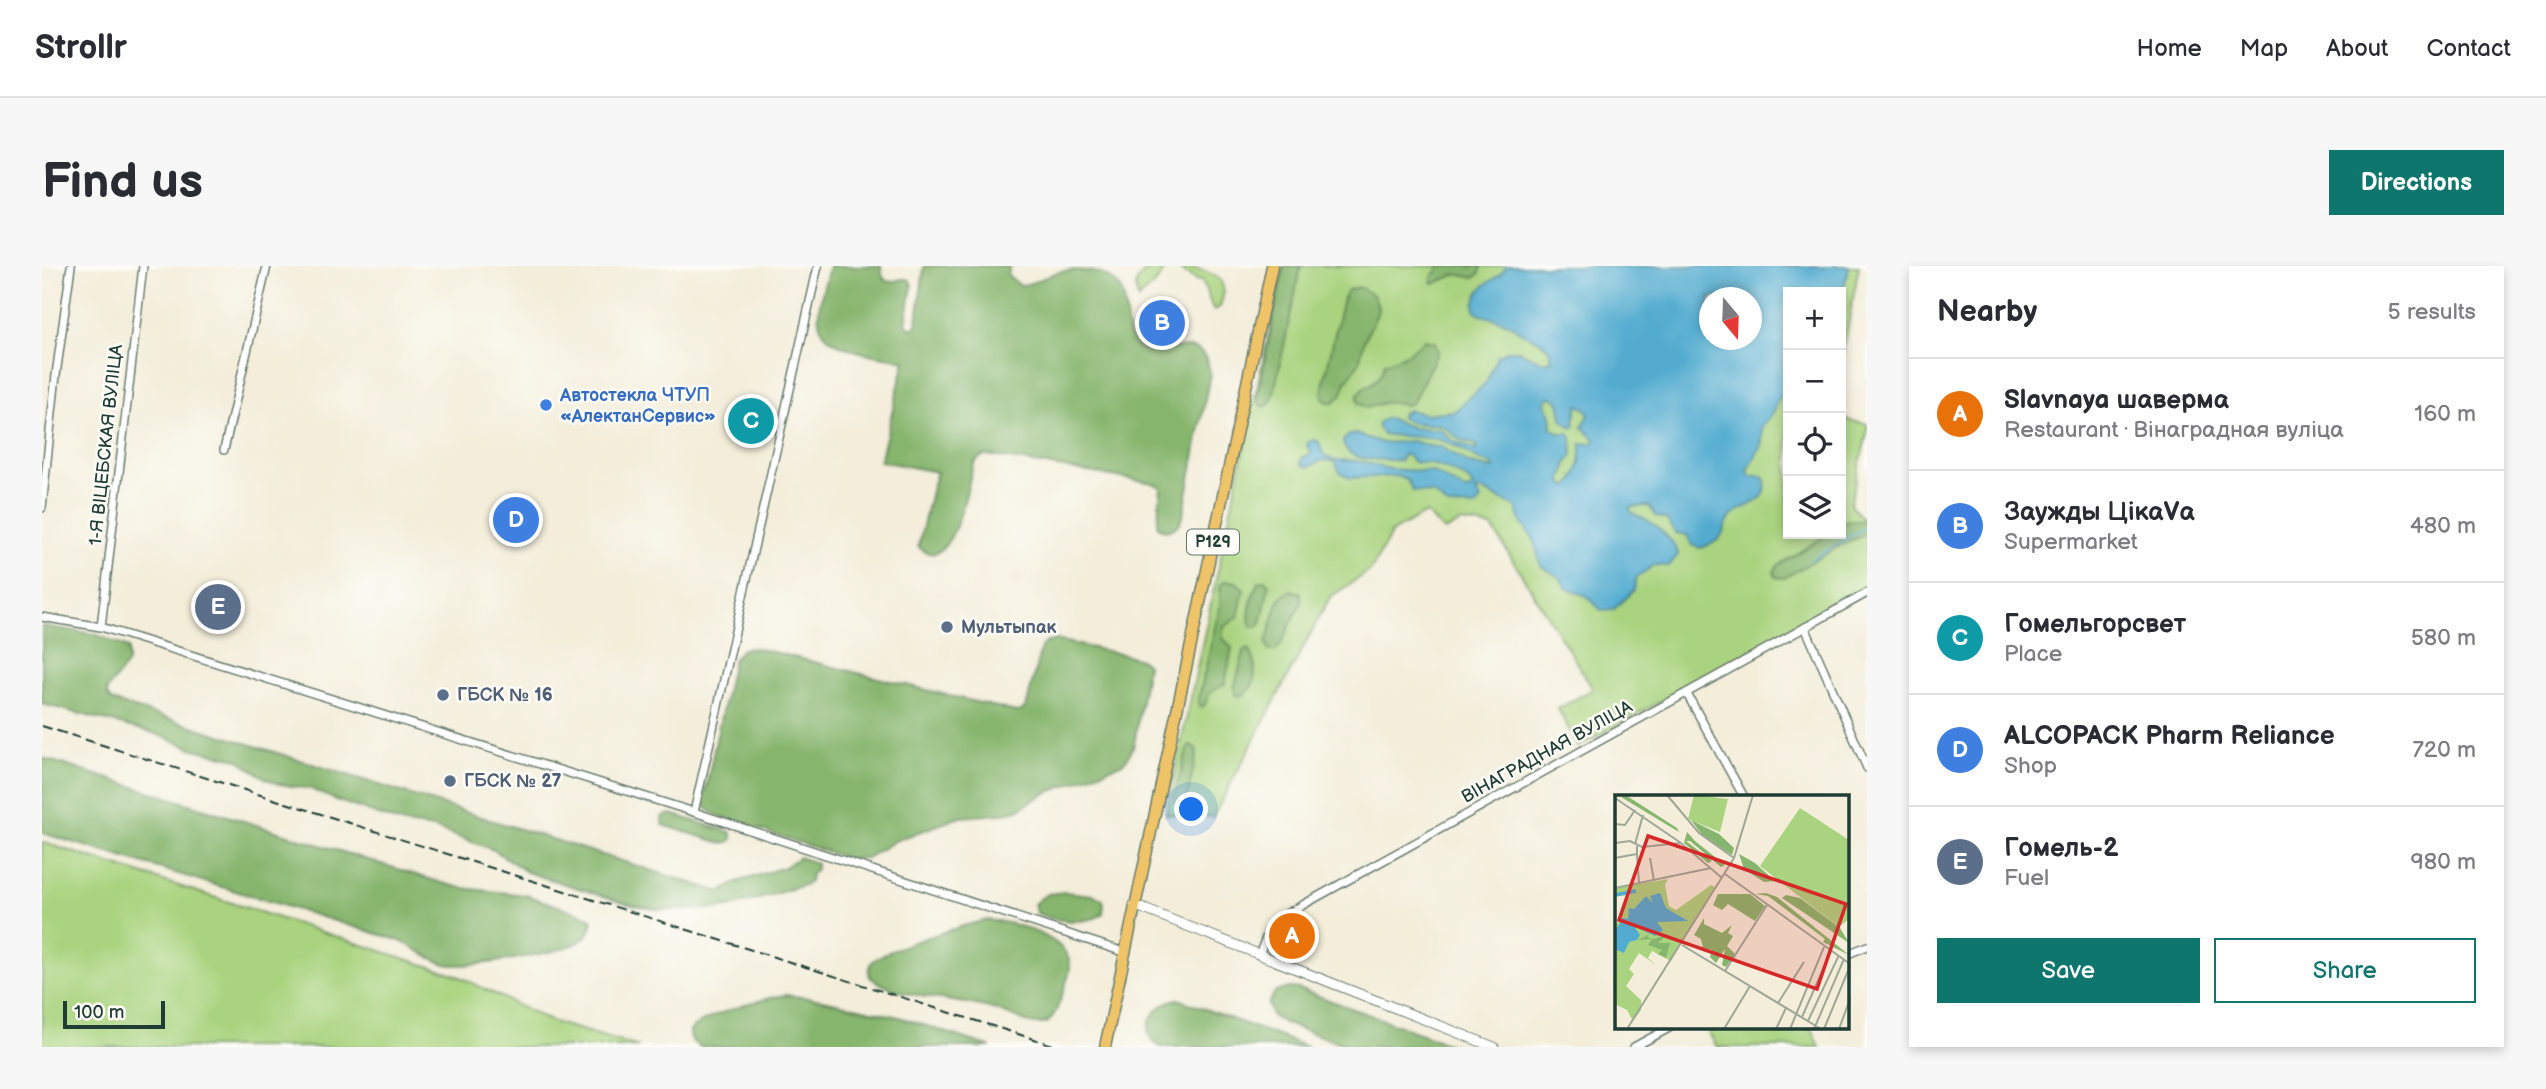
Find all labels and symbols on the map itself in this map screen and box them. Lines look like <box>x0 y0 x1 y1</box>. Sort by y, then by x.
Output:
north arrow <box>1699 287 1762 350</box>
pin: B <box>1139 297 1185 349</box>
street label: 1-Я ВІЦЕБСКАЯ ВУЛІЦА <box>85 343 127 547</box>
place label: Автостекла ЧТУП «АлектанСервис» <box>559 385 716 427</box>
pin: C <box>728 395 774 447</box>
marker: Автостекла ЧТУП «АлектанСервис» <box>538 397 554 413</box>
pin: D <box>493 494 539 546</box>
road number: Р129 <box>1187 530 1239 554</box>
pin: E <box>195 581 241 633</box>
place label: Мультыпак <box>961 617 1056 638</box>
marker: Мультыпак <box>939 619 955 635</box>
place label: ГБСК № 16 <box>457 685 553 706</box>
marker: ГБСК № 16 <box>435 687 451 703</box>
street label: ВІНАГРАДНАЯ ВУЛІЦА <box>1458 696 1636 808</box>
place label: ГБСК № 27 <box>464 771 562 792</box>
marker: ГБСК № 27 <box>442 773 458 789</box>
your location <box>1174 792 1208 826</box>
inset map <box>1615 795 1850 1030</box>
pin: A <box>1269 910 1315 962</box>
scale bar <box>63 998 164 1030</box>

